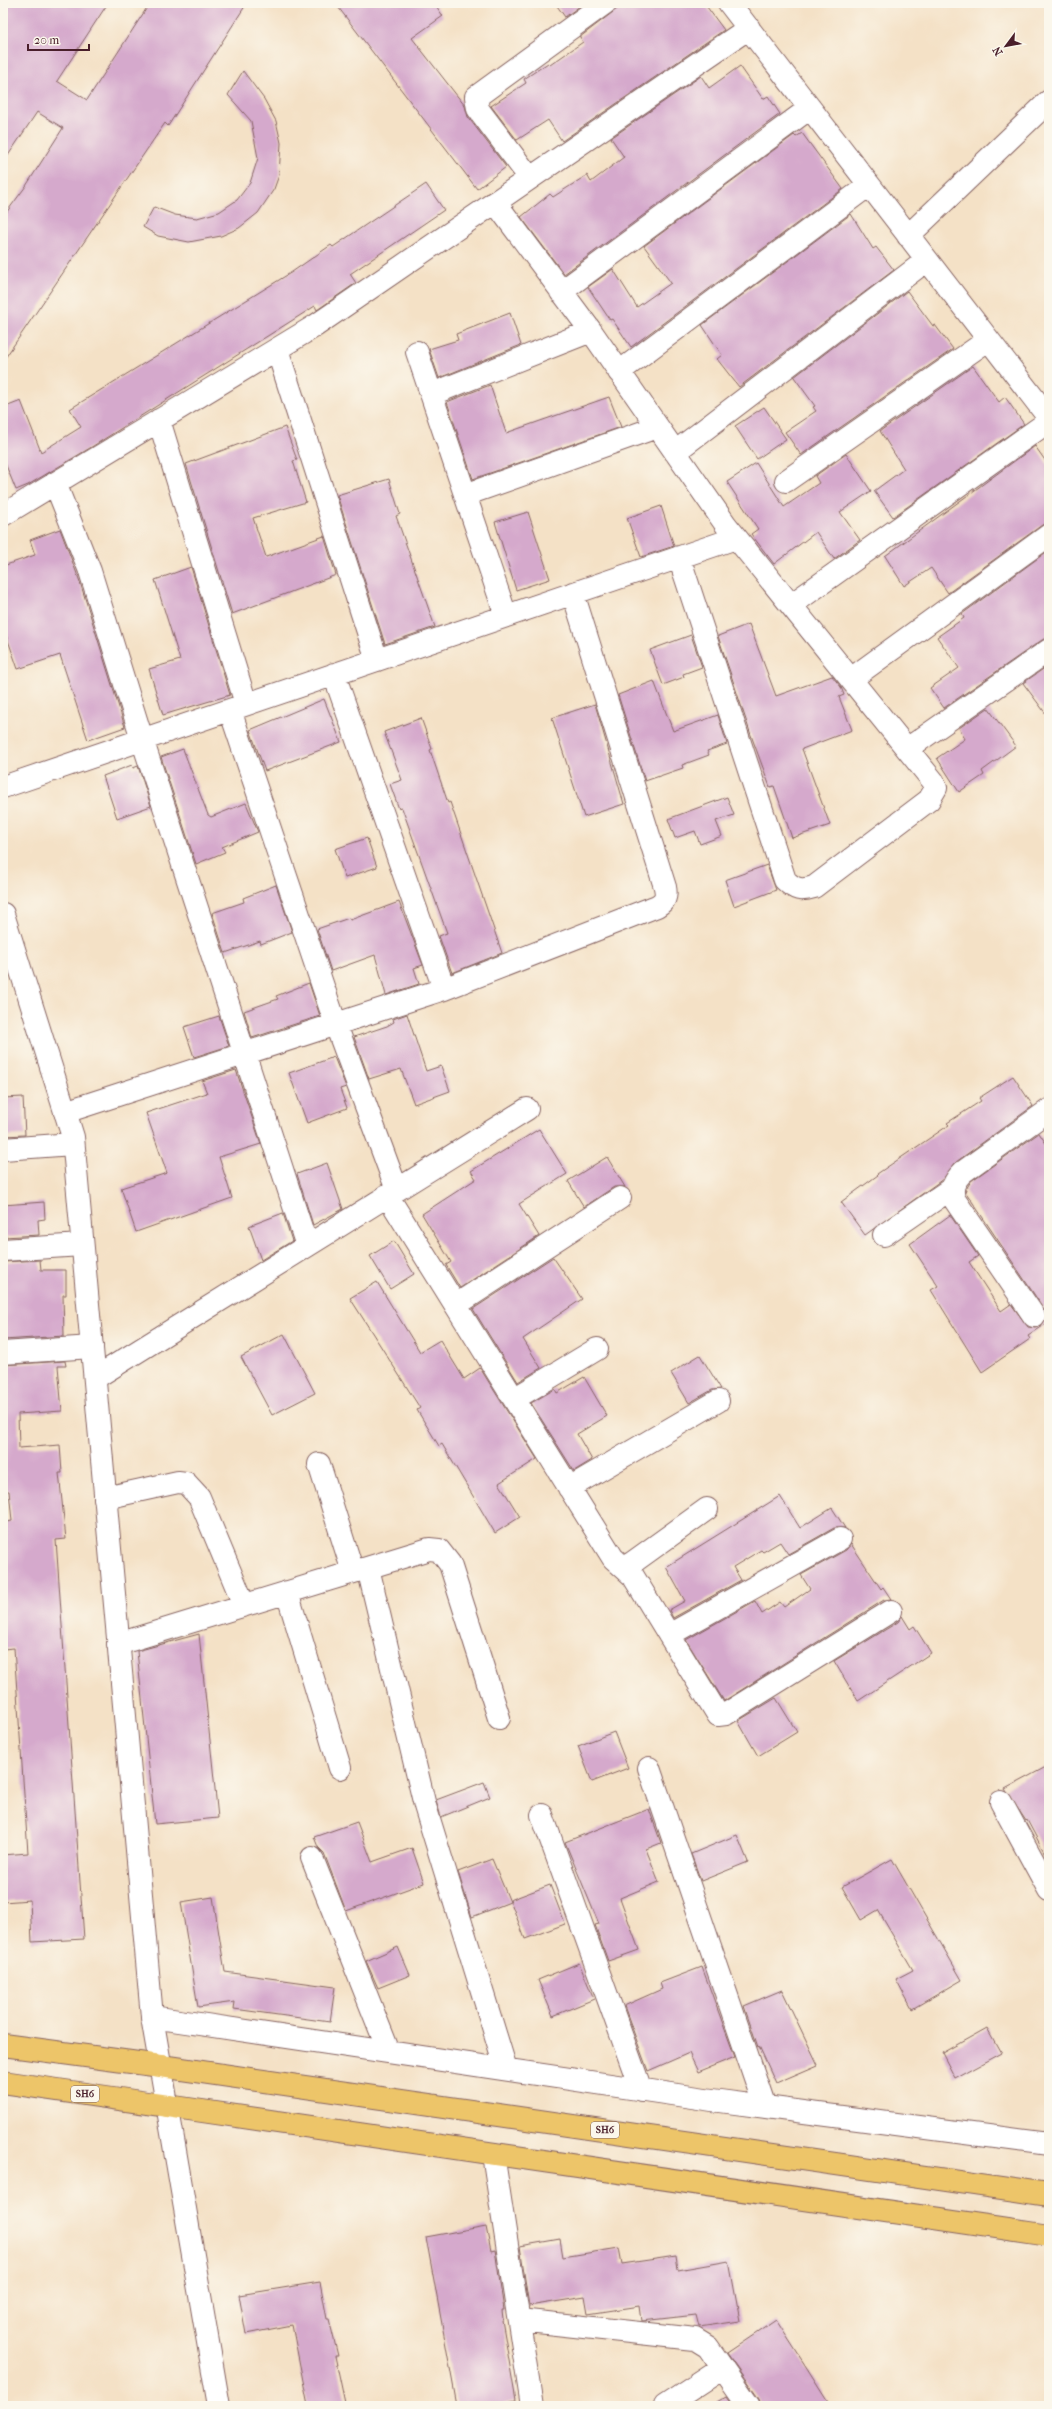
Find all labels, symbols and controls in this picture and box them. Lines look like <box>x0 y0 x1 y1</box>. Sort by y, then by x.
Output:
scale bar <box>28 26 89 52</box>
north arrow <box>986 26 1026 66</box>
text: 20 m <box>34 33 59 47</box>
text: N <box>990 44 1006 58</box>
road number: SH6 <box>71 2086 99 2102</box>
road number: SH6 <box>591 2122 619 2138</box>

